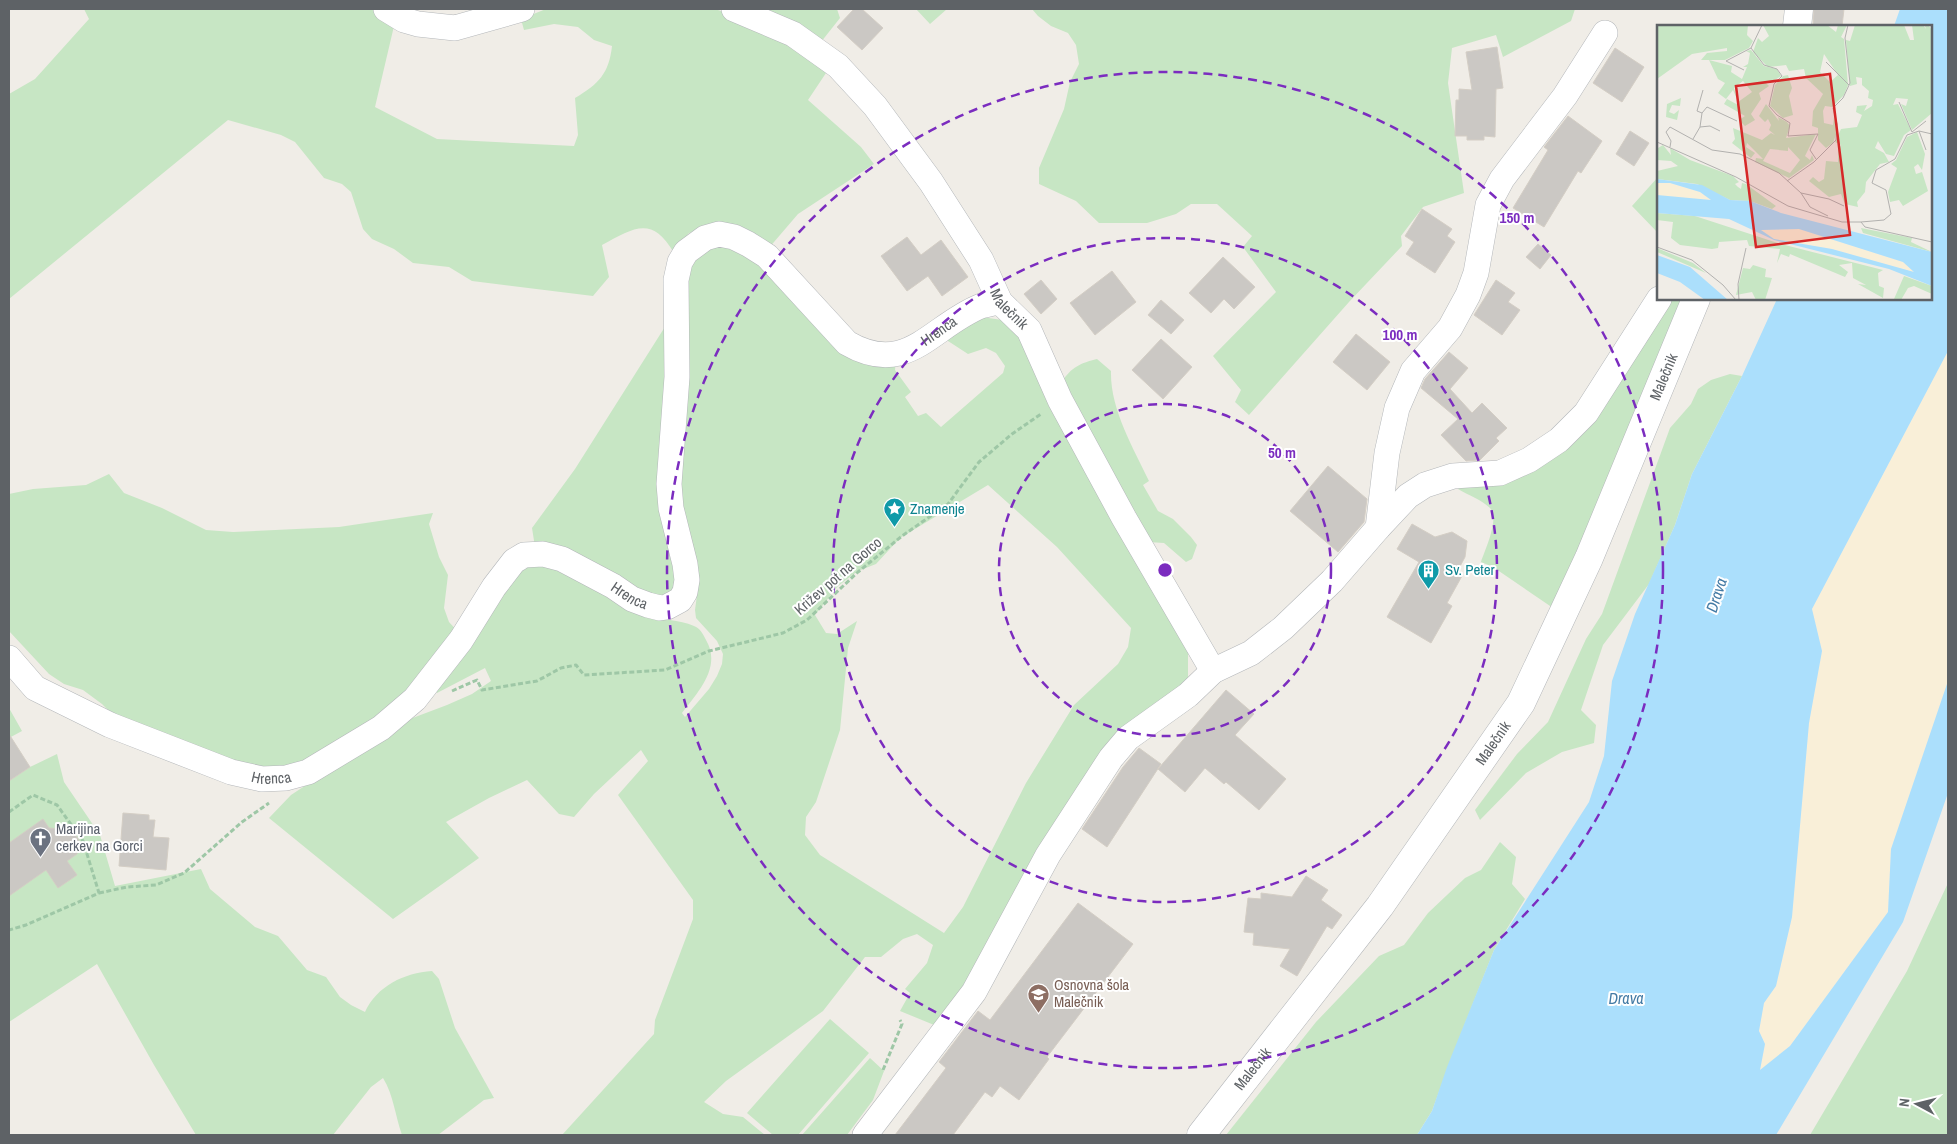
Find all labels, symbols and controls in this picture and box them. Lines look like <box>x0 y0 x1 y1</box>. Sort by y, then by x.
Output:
inset map <box>1657 25 1932 300</box>
text: 150 m <box>1500 207 1534 228</box>
street label: Malečnik <box>985 285 1034 335</box>
street label: Hrenca <box>916 311 961 351</box>
text: 100 m <box>1383 324 1417 345</box>
street label: Malečnik <box>1644 349 1683 403</box>
text: 50 m <box>1268 442 1296 463</box>
place icon: Znamenje <box>882 497 906 528</box>
place label: Znamenje <box>910 498 965 519</box>
street label: Križev pot na Gorco <box>789 532 886 619</box>
building icon: Sv. Peter <box>1417 558 1441 589</box>
place label: Sv. Peter <box>1445 559 1495 580</box>
centre of rings <box>1156 561 1174 579</box>
water label: Drava <box>1700 575 1732 615</box>
street label: Hrenca <box>607 577 651 614</box>
street label: Malečnik <box>1470 716 1516 769</box>
street label: Hrenca <box>249 766 294 789</box>
place label: Marijina cerkev na Gorci <box>56 818 143 856</box>
church icon: Marijina cerkev na Gorci <box>28 826 52 857</box>
place label: Osnovna šola Malečnik <box>1054 974 1129 1012</box>
school or university icon: Osnovna šola Malečnik <box>1026 982 1050 1013</box>
water label: Drava <box>1609 987 1644 1009</box>
street label: Malečnik <box>1229 1042 1276 1094</box>
north arrow <box>1892 1079 1942 1129</box>
text: N <box>1895 1097 1914 1108</box>

